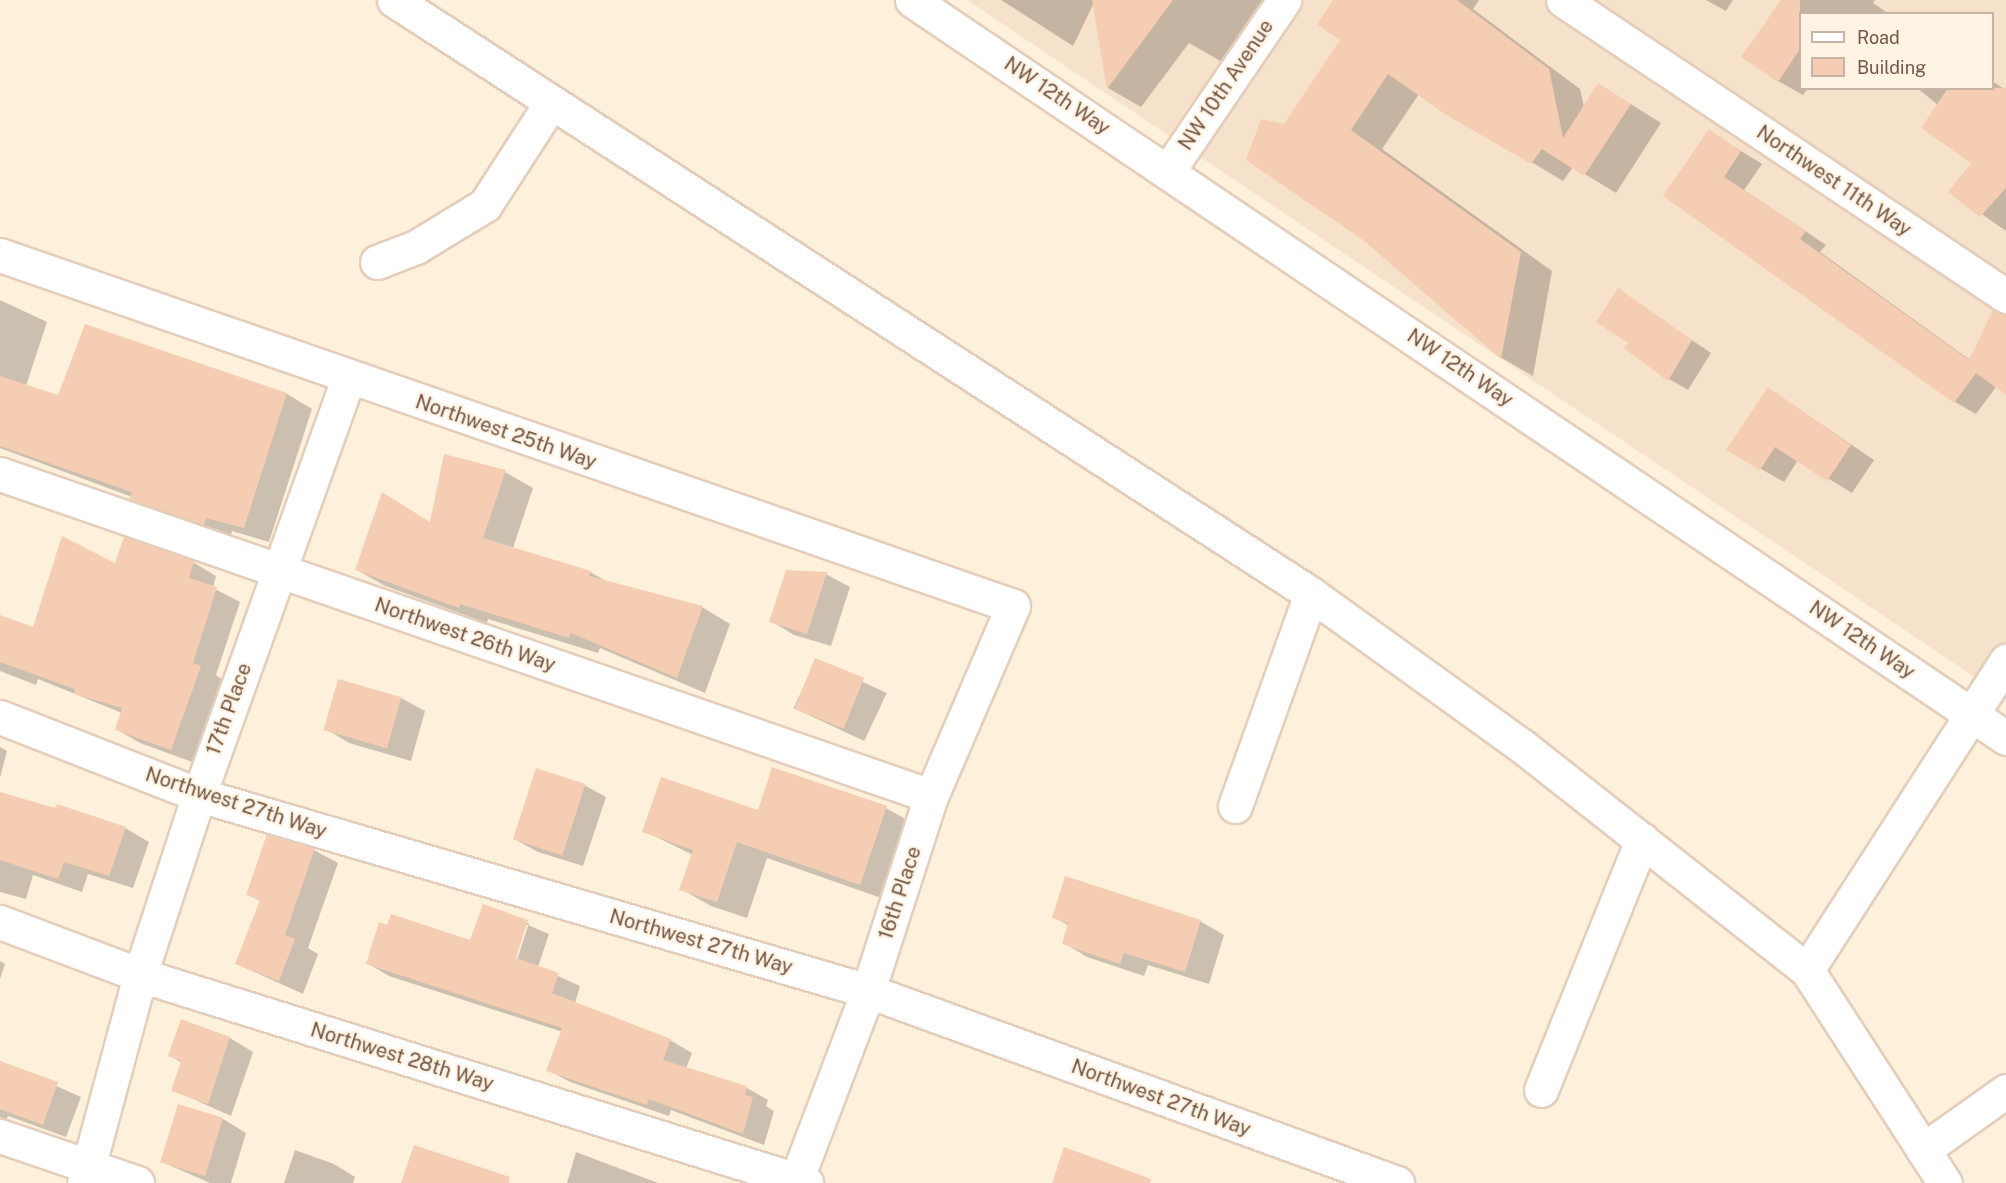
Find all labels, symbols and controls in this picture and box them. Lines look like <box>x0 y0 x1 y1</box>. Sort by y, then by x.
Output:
legend <box>1799 12 1994 90</box>
street label: NW 10th Avenue <box>1173 15 1279 155</box>
text: Road <box>1857 27 1900 48</box>
street label: NW 12th Way <box>999 52 1115 140</box>
text: Building <box>1857 57 1926 78</box>
street label: Northwest 11th Way <box>1752 120 1916 242</box>
street label: NW 12th Way <box>1402 324 1518 412</box>
street label: Northwest 25th Way <box>412 390 600 474</box>
street label: Northwest 26th Way <box>371 593 559 677</box>
street label: NW 12th Way <box>1804 596 1920 684</box>
street label: 17th Place <box>201 660 257 758</box>
street label: Northwest 27th Way <box>142 762 330 844</box>
street label: 16th Place <box>874 843 926 943</box>
street label: Northwest 27th Way <box>607 904 795 980</box>
street label: Northwest 28th Way <box>307 1018 497 1096</box>
street label: Northwest 27th Way <box>1068 1054 1254 1142</box>

